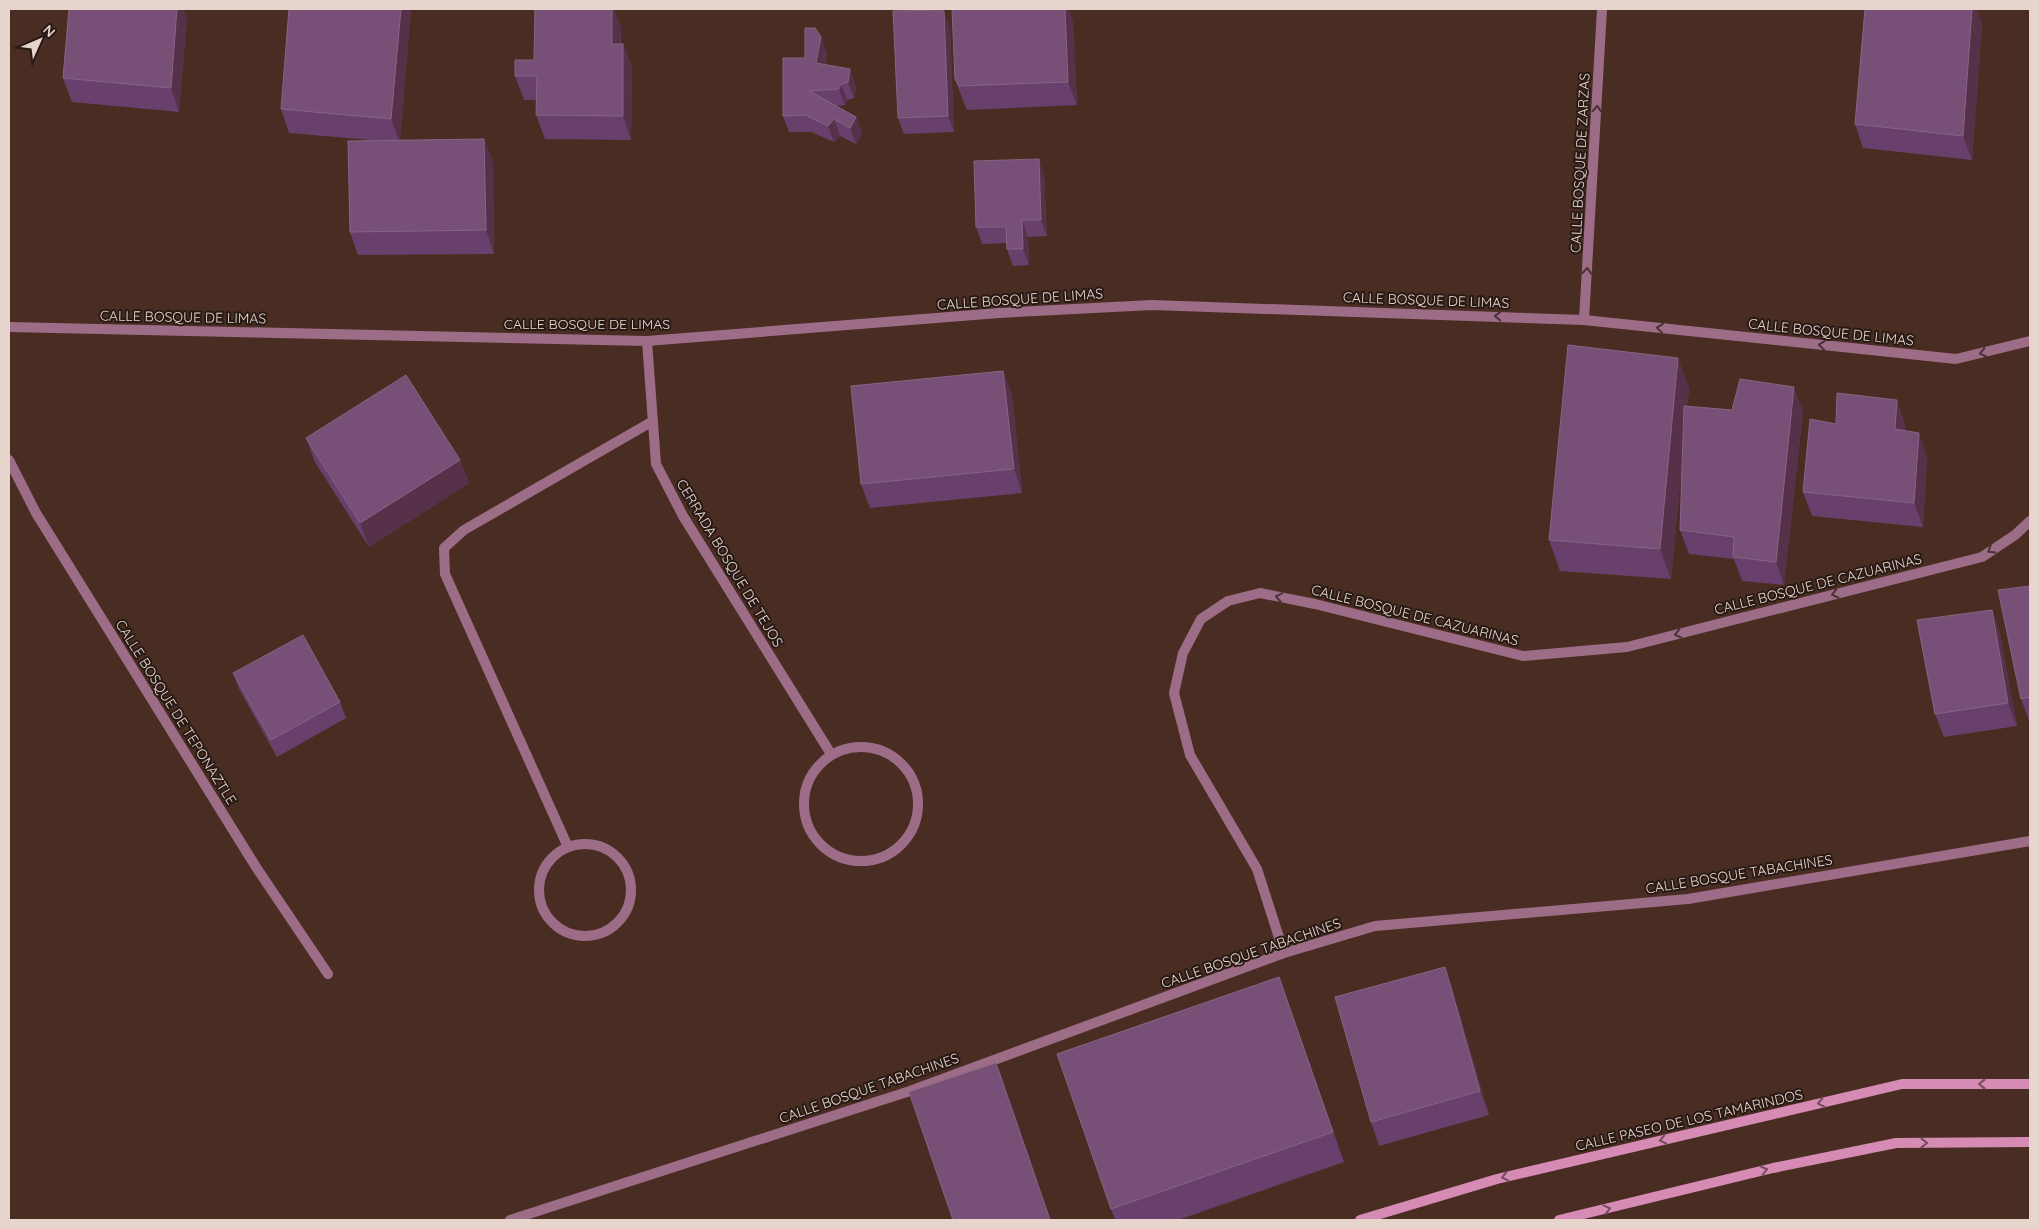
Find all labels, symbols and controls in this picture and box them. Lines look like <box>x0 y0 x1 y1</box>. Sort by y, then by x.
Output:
north arrow <box>15 15 65 65</box>
text: N <box>39 21 59 41</box>
street label: CALLE BOSQUE DE ZARZAS <box>1566 72 1594 254</box>
one-way arrow <box>1591 104 1602 112</box>
one-way arrow <box>1582 267 1593 275</box>
street label: CALLE BOSQUE DE LIMAS <box>936 284 1104 314</box>
street label: CALLE BOSQUE DE LIMAS <box>1342 288 1510 312</box>
street label: CALLE BOSQUE DE LIMAS <box>100 307 267 327</box>
one-way arrow <box>1494 311 1502 322</box>
street label: CALLE BOSQUE DE LIMAS <box>1747 314 1915 350</box>
street label: CALLE BOSQUE DE LIMAS <box>504 315 670 333</box>
one-way arrow <box>1656 322 1664 333</box>
one-way arrow <box>1818 340 1826 351</box>
one-way arrow <box>1979 347 1987 357</box>
street label: CERRADA BOSQUE DE TEJOS <box>673 476 787 650</box>
one-way arrow <box>1988 544 1997 554</box>
street label: CALLE BOSQUE DE CAZUARINAS <box>1712 549 1924 619</box>
street label: CALLE BOSQUE DE CAZUARINAS <box>1309 580 1521 650</box>
one-way arrow <box>1832 589 1840 599</box>
one-way arrow <box>1275 592 1284 603</box>
street label: CALLE BOSQUE DE TEPONAZTLE <box>112 616 241 808</box>
one-way arrow <box>1674 629 1682 639</box>
street label: CALLE BOSQUE TABACHINES <box>1644 850 1834 898</box>
street label: CALLE BOSQUE TABACHINES <box>1159 914 1343 992</box>
street label: CALLE BOSQUE TABACHINES <box>777 1049 961 1127</box>
one-way arrow <box>1977 1079 1985 1089</box>
street label: CALLE PASEO DE LOS TAMARINDOS <box>1574 1085 1805 1155</box>
one-way arrow <box>1817 1097 1826 1108</box>
one-way arrow <box>1659 1134 1668 1145</box>
one-way arrow <box>1920 1138 1928 1148</box>
one-way arrow <box>1760 1165 1769 1176</box>
one-way arrow <box>1500 1171 1509 1182</box>
one-way arrow <box>1602 1204 1611 1215</box>

